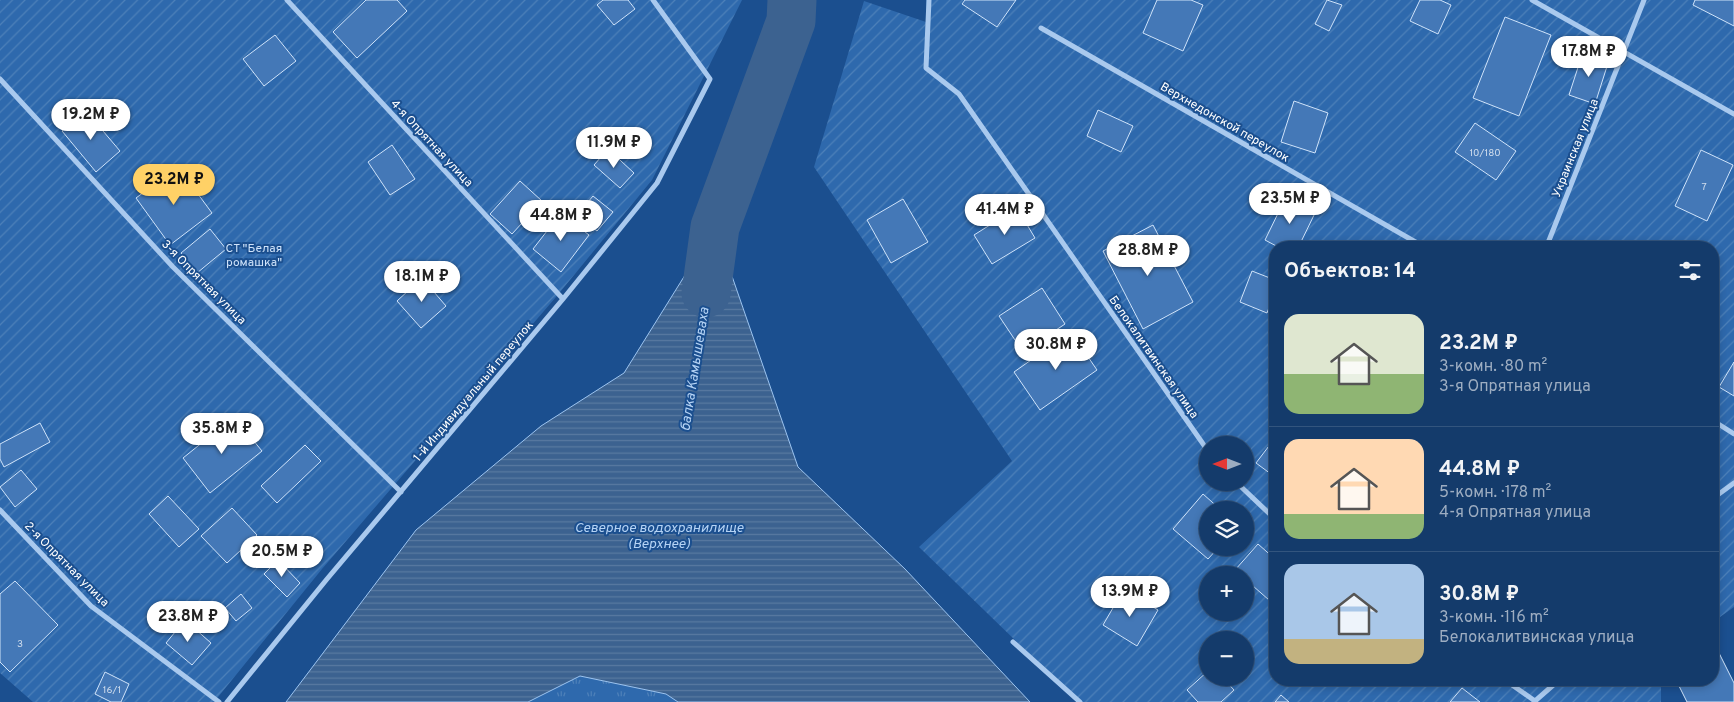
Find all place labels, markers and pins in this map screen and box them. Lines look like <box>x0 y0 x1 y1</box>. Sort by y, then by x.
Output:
pin: 17.8M ₽ <box>1543 36 1635 78</box>
pin: 19.2M ₽ <box>45 98 137 141</box>
pin: 11.9M ₽ <box>568 126 660 169</box>
pin: 23.2M ₽ <box>128 164 220 206</box>
pin: 23.5M ₽ <box>1244 182 1336 225</box>
pin: 41.4M ₽ <box>959 194 1051 236</box>
pin: 44.8M ₽ <box>515 200 607 242</box>
pin: 28.8M ₽ <box>1102 234 1194 277</box>
pin: 18.1M ₽ <box>376 260 468 303</box>
pin: 30.8M ₽ <box>1010 328 1102 371</box>
pin: 35.8M ₽ <box>176 412 268 455</box>
pin: 20.5M ₽ <box>236 536 328 578</box>
pin: 13.9M ₽ <box>1084 576 1176 618</box>
pin: 23.8M ₽ <box>142 600 234 643</box>

